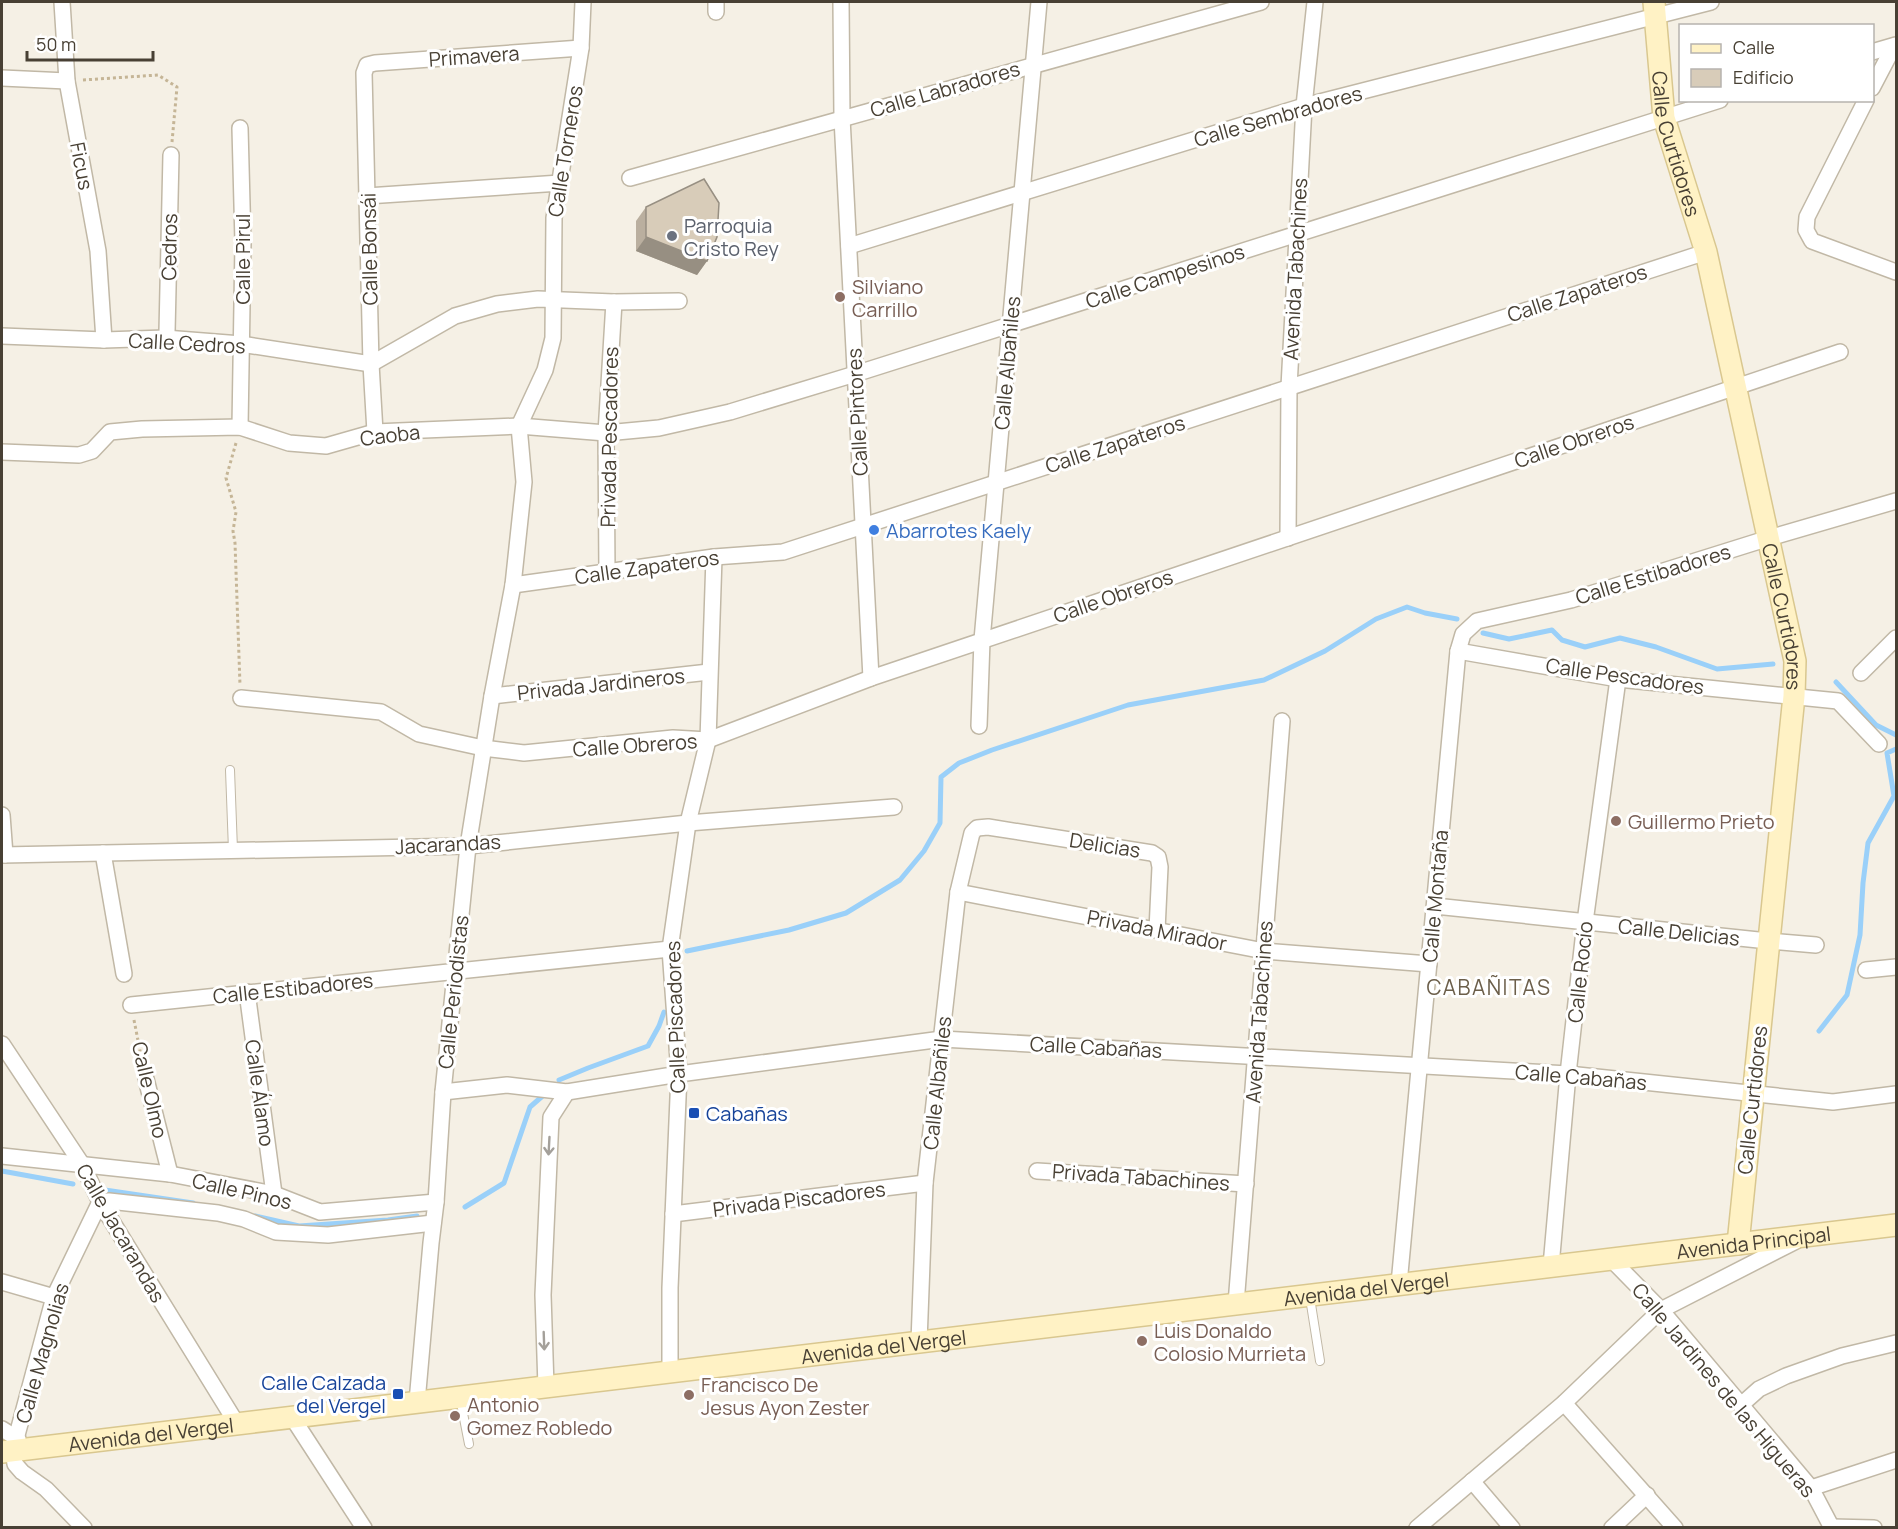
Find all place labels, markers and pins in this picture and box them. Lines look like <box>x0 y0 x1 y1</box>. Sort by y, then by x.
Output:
place label: Parroquia Cristo Rey <box>684 212 779 262</box>
marker: Parroquia Cristo Rey <box>665 229 679 243</box>
place label: Silviano Carrillo <box>852 273 923 323</box>
marker: Silviano Carrillo <box>833 290 847 304</box>
place label: Abarrotes Kaely <box>886 517 1032 544</box>
marker: Abarrotes Kaely <box>867 523 881 537</box>
place label: Guillermo Prieto <box>1628 808 1775 835</box>
marker: Guillermo Prieto <box>1609 814 1623 828</box>
place label: Cabañas <box>706 1100 788 1127</box>
marker: Cabañas <box>687 1106 701 1120</box>
place label: Luis Donaldo Colosio Murrieta <box>1154 1317 1306 1367</box>
marker: Luis Donaldo Colosio Murrieta <box>1135 1334 1149 1348</box>
place label: Calle Calzada del Vergel <box>261 1369 386 1419</box>
place label: Francisco De Jesus Ayon Zester <box>701 1371 869 1421</box>
marker: Calle Calzada del Vergel <box>391 1387 405 1401</box>
marker: Francisco De Jesus Ayon Zester <box>682 1388 696 1402</box>
place label: Antonio Gomez Robledo <box>467 1391 613 1441</box>
marker: Antonio Gomez Robledo <box>448 1409 462 1423</box>

